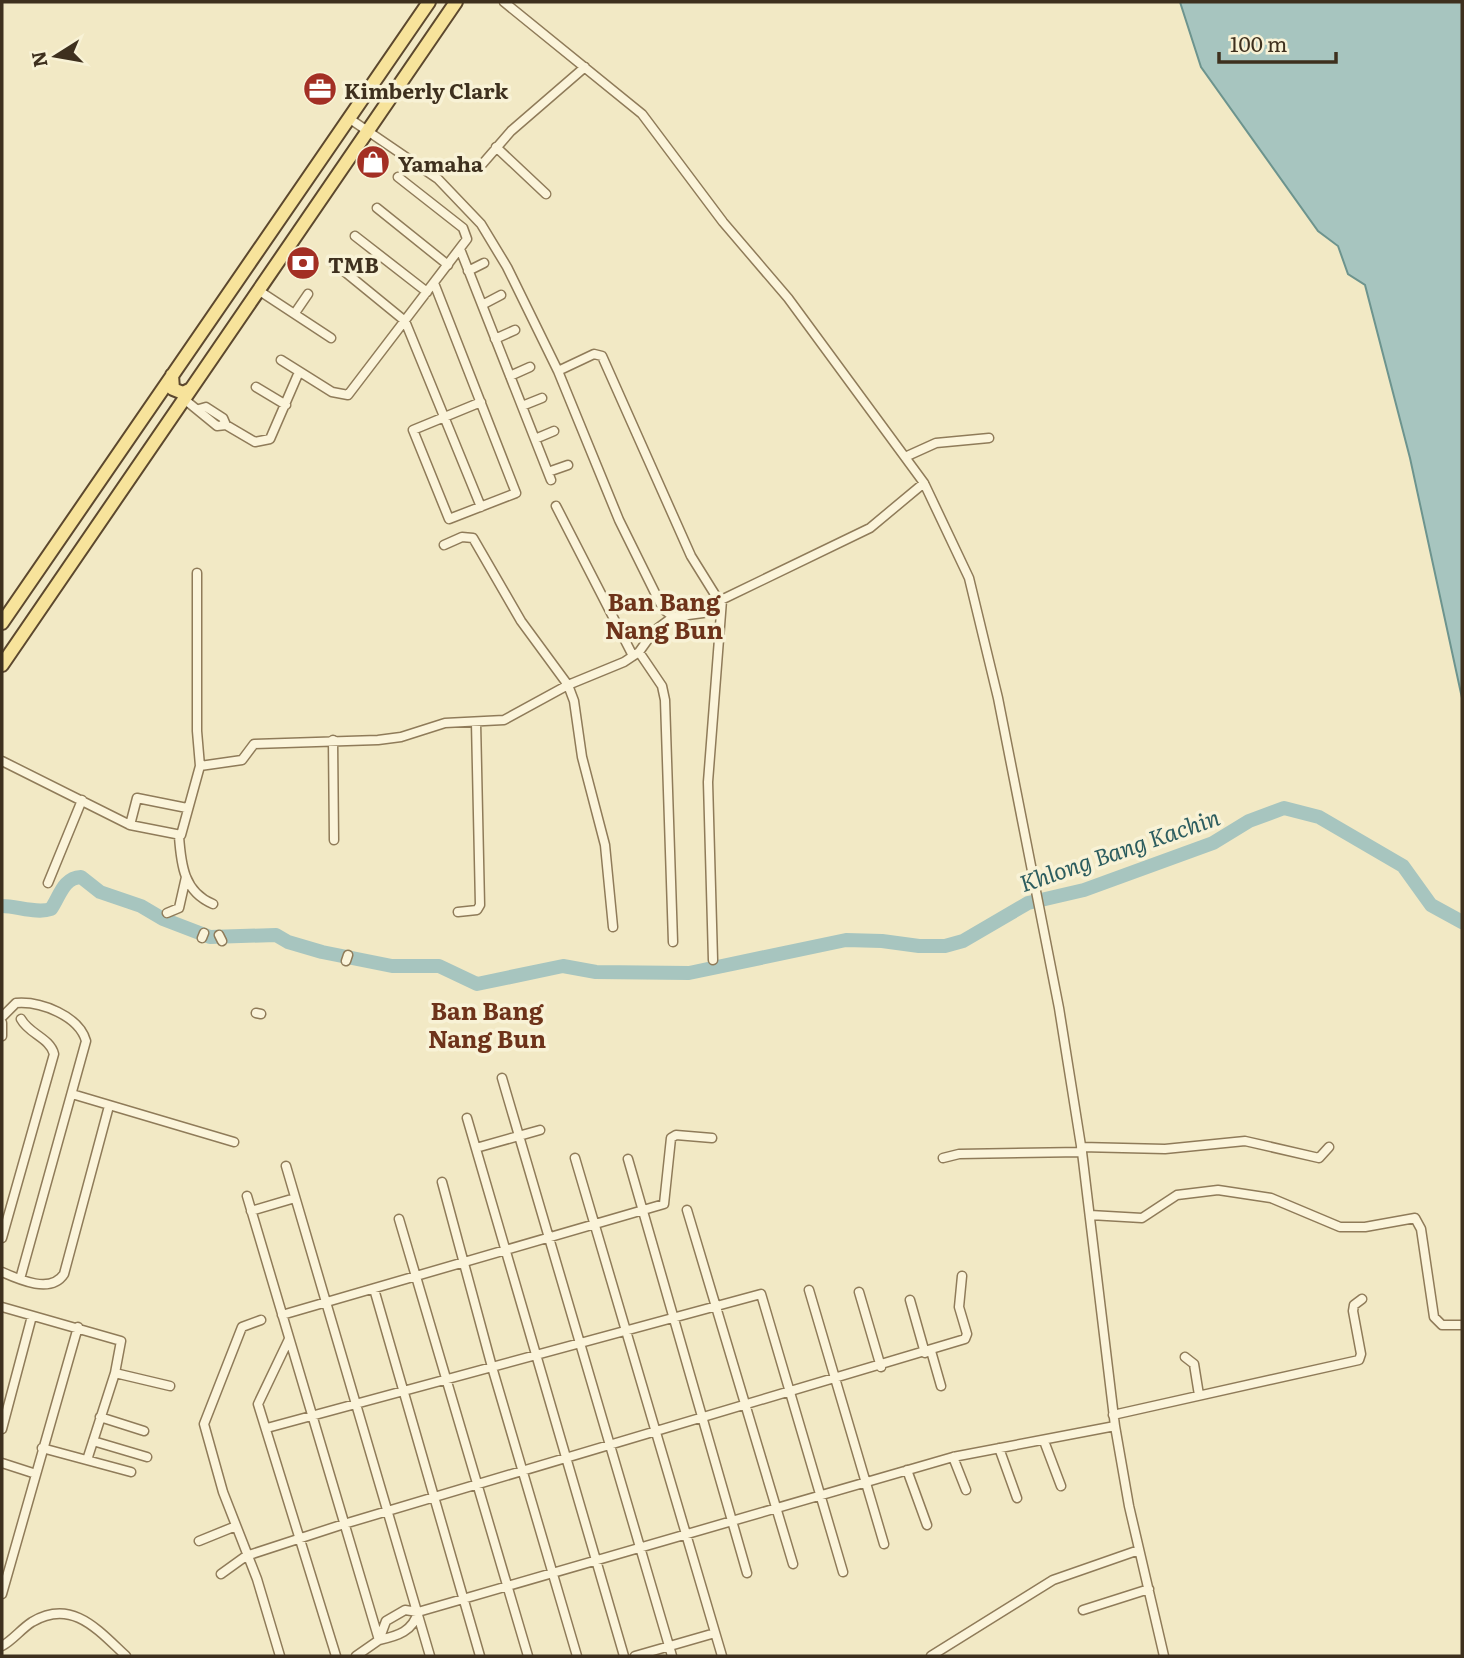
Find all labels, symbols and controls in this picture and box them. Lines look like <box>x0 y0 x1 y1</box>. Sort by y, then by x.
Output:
north arrow <box>21 21 91 91</box>
scale bar <box>1219 21 1336 65</box>
text: 100 m <box>1230 27 1287 58</box>
text: N <box>23 49 54 70</box>
office icon: Kimberly Clark <box>301 70 339 108</box>
place label: Kimberly Clark <box>344 74 509 105</box>
shop icon: Yamaha <box>354 143 392 181</box>
place label: Yamaha <box>398 147 484 178</box>
bank icon: TMB <box>284 244 322 282</box>
place label: TMB <box>328 248 379 279</box>
district label: Ban Bang Nang Bun <box>605 583 723 646</box>
water label: Khlong Bang Kachin <box>1014 799 1224 899</box>
district label: Ban Bang Nang Bun <box>428 992 546 1055</box>

